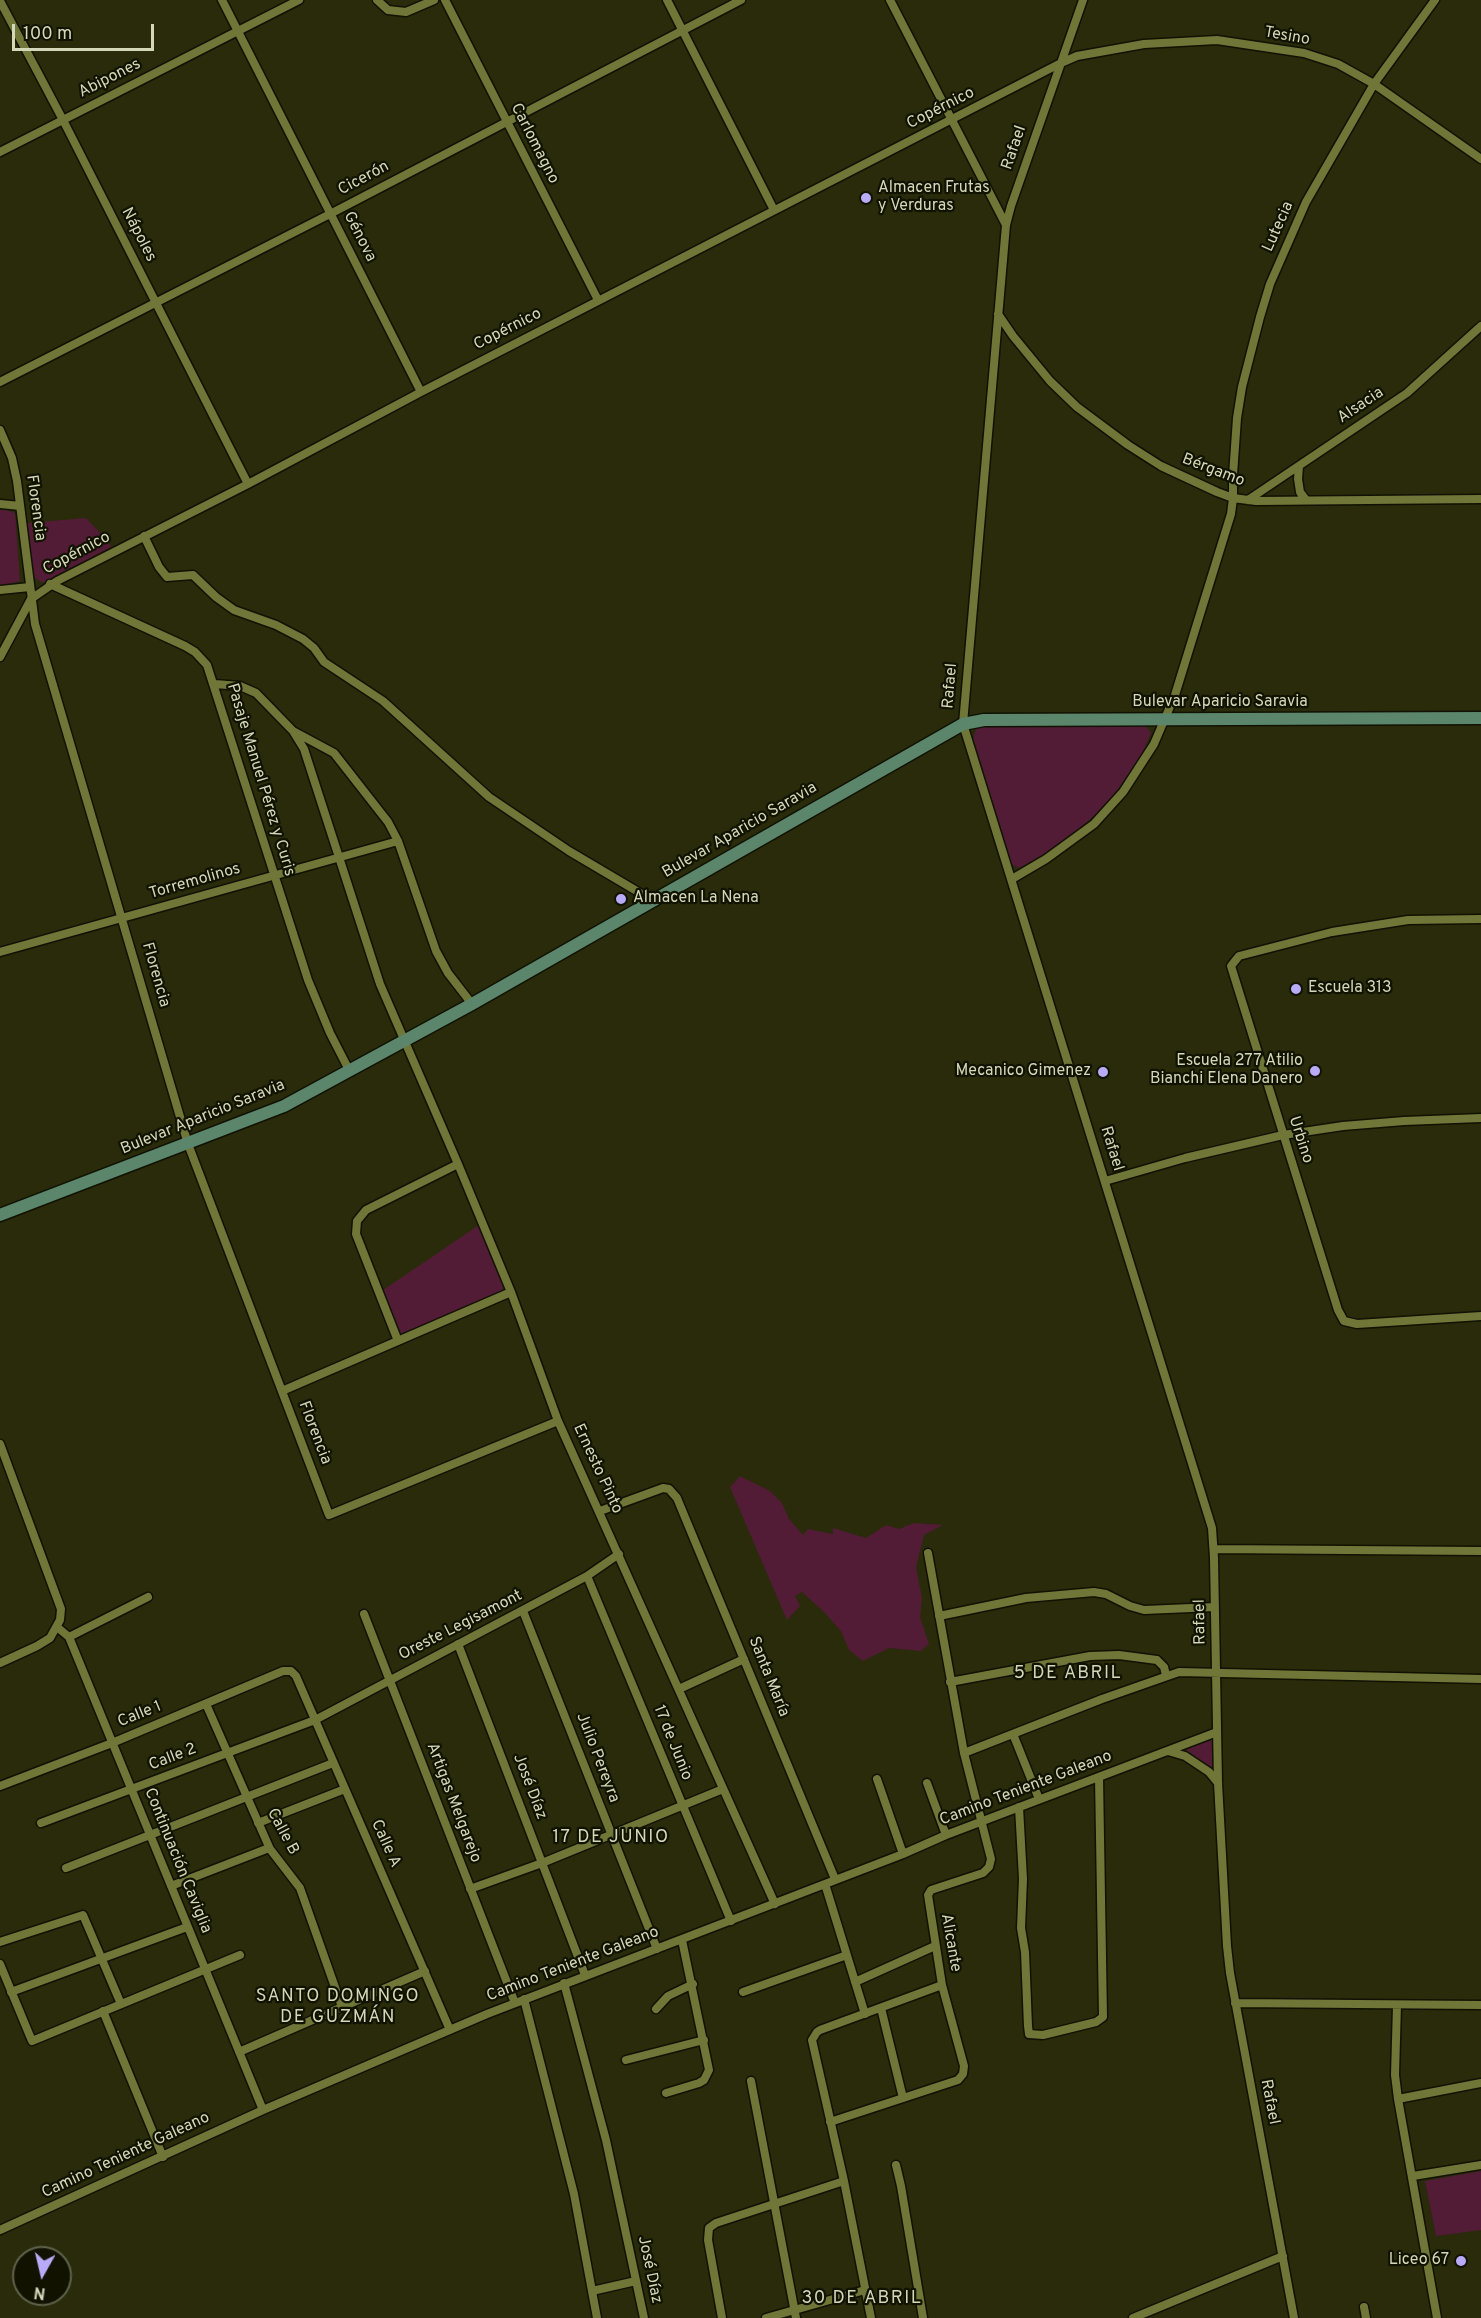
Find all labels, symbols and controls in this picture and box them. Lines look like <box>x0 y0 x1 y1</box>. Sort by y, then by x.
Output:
scale bar <box>15 12 158 50</box>
text: 100 m <box>23 23 72 46</box>
street label: Tesino <box>1263 24 1311 50</box>
street label: Abipones <box>76 55 144 103</box>
street label: Copérnico <box>904 84 978 134</box>
street label: Carlomagno <box>506 101 562 187</box>
street label: Rafael <box>998 123 1032 173</box>
street label: Cicerón <box>335 158 393 200</box>
place label: Almacen Frutas y Verduras <box>878 179 990 217</box>
marker: Almacen Frutas y Verduras <box>859 191 873 205</box>
street label: Lutecia <box>1259 199 1299 255</box>
street label: Nápoles <box>116 205 160 265</box>
street label: Génova <box>338 209 380 265</box>
street label: Copérnico <box>471 305 545 355</box>
street label: Alsacia <box>1334 384 1388 428</box>
street label: Bérgamo <box>1179 450 1247 492</box>
street label: Florencia <box>21 474 49 542</box>
street label: Copérnico <box>40 528 114 580</box>
street label: Rafael <box>939 662 963 710</box>
street label: Pasaje Manuel Pérez y Curis <box>221 681 299 879</box>
street label: Bulevar Aparicio Saravia <box>1132 693 1308 713</box>
street label: Bulevar Aparicio Saravia <box>659 779 821 883</box>
street label: Torremolinos <box>147 860 243 904</box>
place label: Almacen La Nena <box>633 889 759 909</box>
marker: Almacen La Nena <box>614 892 628 906</box>
street label: Florencia <box>137 940 173 1010</box>
place label: Escuela 313 <box>1308 979 1392 999</box>
marker: Escuela 313 <box>1289 982 1303 996</box>
place label: Escuela 277 Atilio Bianchi Elena Danero <box>1150 1052 1303 1090</box>
place label: Mecanico Gimenez <box>955 1062 1091 1082</box>
marker: Escuela 277 Atilio Bianchi Elena Danero <box>1308 1064 1322 1078</box>
marker: Mecanico Gimenez <box>1096 1065 1110 1079</box>
street label: Bulevar Aparicio Saravia <box>118 1076 288 1160</box>
street label: Urbino <box>1283 1114 1317 1166</box>
street label: Rafael <box>1095 1124 1127 1174</box>
street label: Florencia <box>293 1399 335 1467</box>
street label: Ernesto Pinto <box>568 1421 626 1517</box>
street label: Oreste Legisamont <box>396 1587 526 1665</box>
street label: Rafael <box>1191 1599 1211 1645</box>
street label: Santa María <box>743 1634 793 1720</box>
district label: 5 DE ABRIL <box>1014 1663 1122 1685</box>
street label: Calle 1 <box>115 1698 165 1732</box>
street label: 17 de Junio <box>648 1703 696 1783</box>
street label: Julio Pereyra <box>571 1710 623 1806</box>
street label: Calle 2 <box>147 1740 199 1776</box>
street label: Artigas Melgarejo <box>421 1740 485 1866</box>
street label: Camino Teniente Galeano <box>937 1747 1115 1831</box>
street label: José Díaz <box>508 1751 550 1823</box>
street label: Continuación Caviglia <box>139 1786 215 1936</box>
street label: Calle B <box>262 1805 302 1859</box>
street label: Calle A <box>366 1817 404 1871</box>
district label: 17 DE JUNIO <box>552 1827 670 1849</box>
street label: Alicante <box>935 1912 965 1974</box>
street label: Camino Teniente Galeano <box>484 1923 662 2007</box>
district label: SANTO DOMINGO DE GUZMÁN <box>256 1986 420 2028</box>
street label: Rafael <box>1255 2078 1283 2126</box>
street label: Camino Teniente Galeano <box>39 2109 213 2203</box>
street label: José Díaz <box>632 2234 666 2306</box>
north arrow <box>12 2246 72 2306</box>
place label: Liceo 67 <box>1389 2251 1449 2271</box>
marker: Liceo 67 <box>1454 2254 1468 2268</box>
text: N <box>33 2281 47 2303</box>
district label: 30 DE ABRIL <box>802 2288 922 2310</box>

